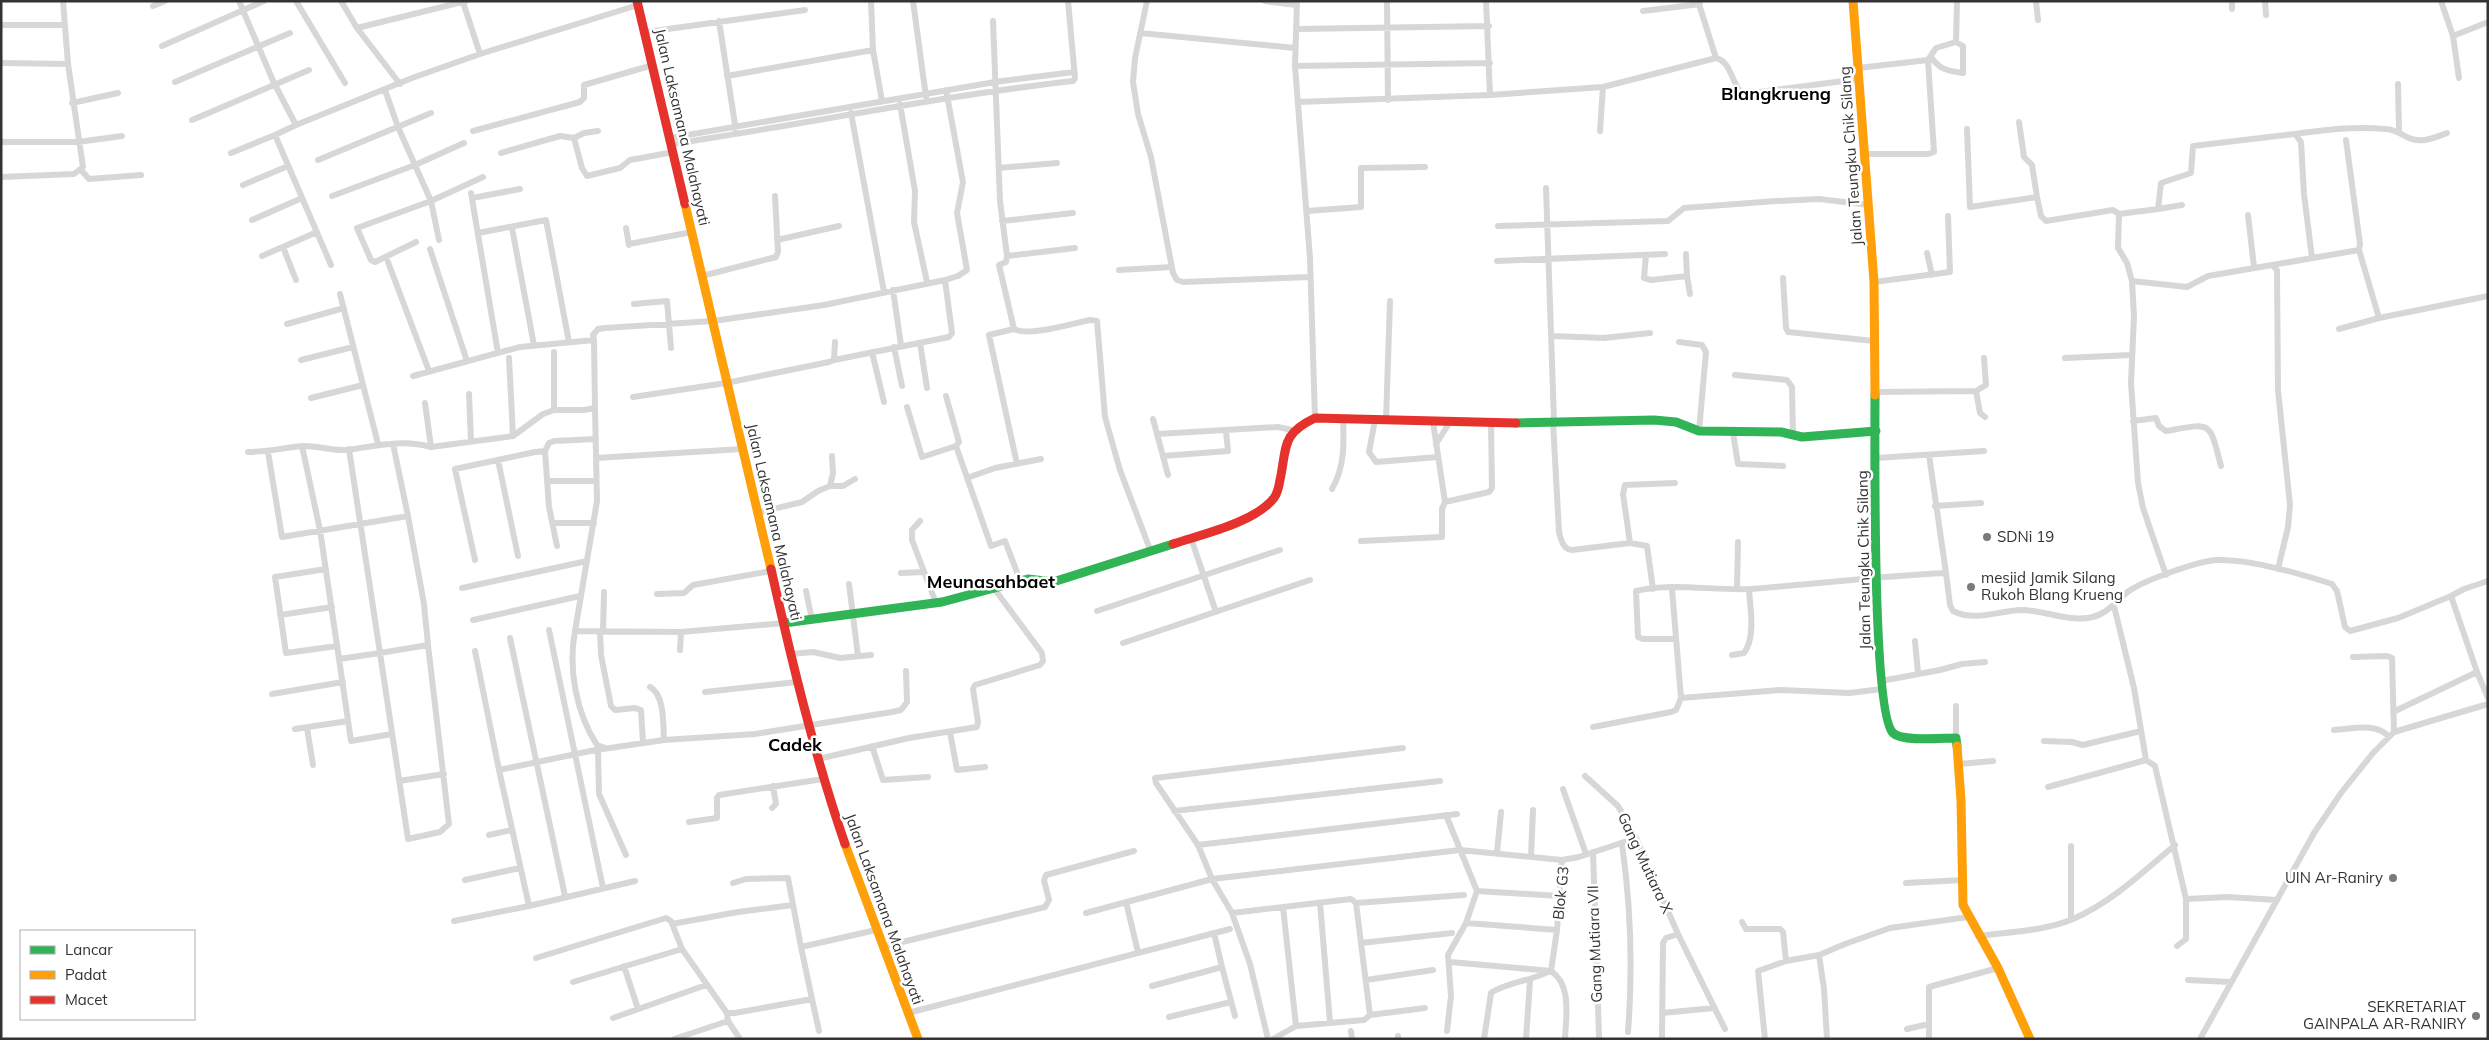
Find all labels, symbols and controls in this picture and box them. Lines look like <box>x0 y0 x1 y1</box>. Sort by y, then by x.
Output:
street label: Jalan Laksamana Malahayati <box>651 26 714 227</box>
street label: Jalan Teungku Chik Silang <box>1835 66 1866 246</box>
district label: Blangkrueng <box>1721 82 1831 105</box>
street label: Jalan Laksamana Malahayati <box>743 421 806 622</box>
street label: Jalan Teungku Chik Silang <box>1852 470 1875 650</box>
place label: SDNi 19 <box>1997 527 2054 546</box>
marker: SDNi 19 <box>1981 531 1993 543</box>
place label: mesjid Jamik Silang Rukoh Blang Krueng <box>1981 568 2123 604</box>
district label: Meunasahbaet <box>927 570 1055 593</box>
marker: mesjid Jamik Silang Rukoh Blang Krueng <box>1965 581 1977 593</box>
district label: Cadek <box>768 733 823 756</box>
street label: Gang Mutiara X <box>1614 809 1677 916</box>
street label: Jalan Laksamana Malahayati <box>841 811 928 1007</box>
street label: Blok G3 <box>1548 865 1573 921</box>
place label: UIN Ar-Raniry <box>2285 868 2383 887</box>
marker: UIN Ar-Raniry <box>2387 872 2399 884</box>
street label: Gang Mutiara VII <box>1583 885 1606 1003</box>
legend <box>20 930 195 1020</box>
text: Lancar <box>65 940 113 959</box>
text: Padat <box>65 965 107 984</box>
text: Macet <box>65 990 108 1009</box>
place label: SEKRETARIAT GAINPALA AR-RANIRY <box>2303 997 2467 1033</box>
marker: SEKRETARIAT GAINPALA AR-RANIRY <box>2470 1010 2482 1022</box>

